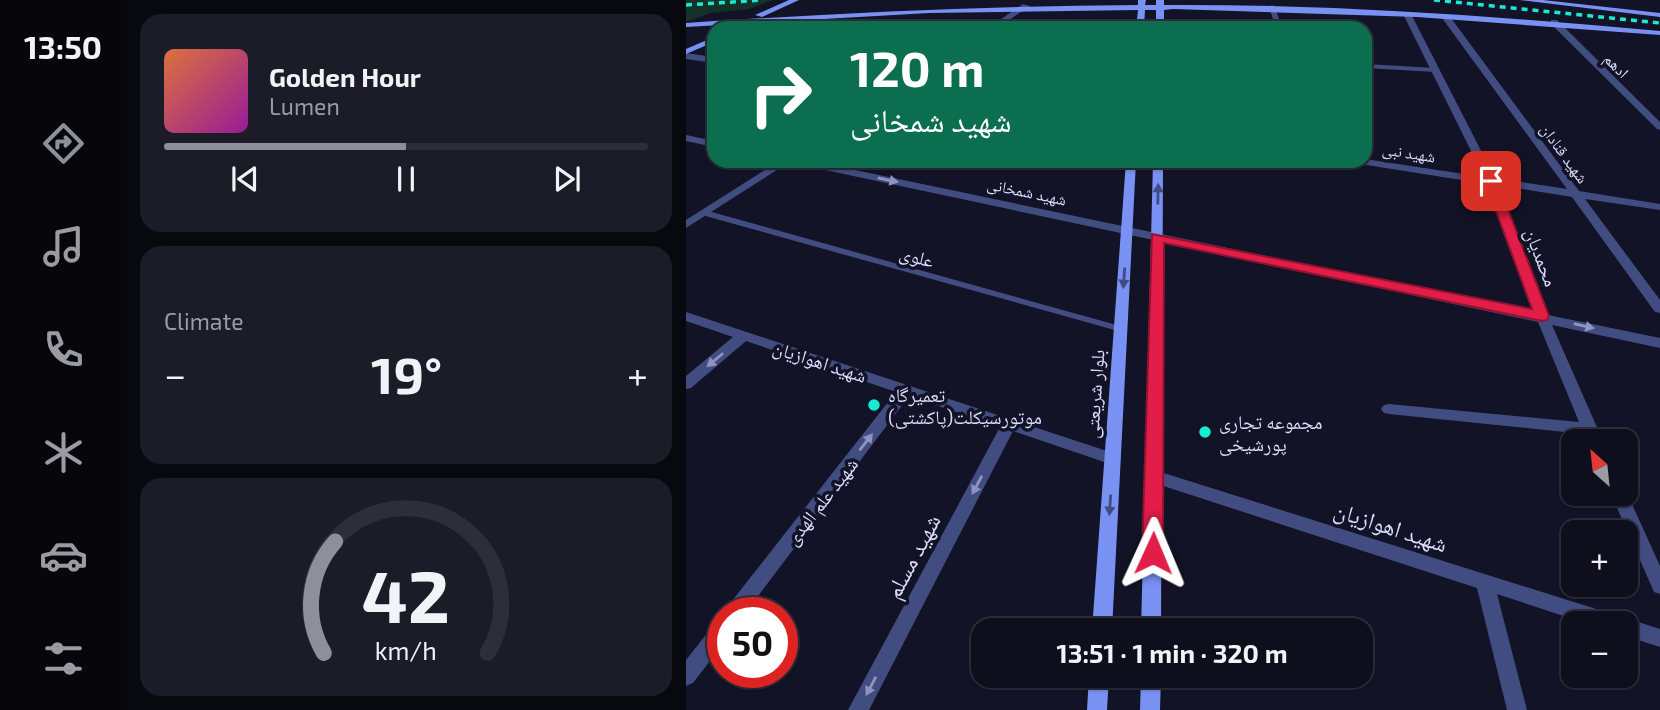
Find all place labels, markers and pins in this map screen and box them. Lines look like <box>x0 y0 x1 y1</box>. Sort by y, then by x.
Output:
pin <box>1461 151 1521 211</box>
place label: تعمیرگاه موتورسیکلت(پاکشتی) <box>888 383 1042 429</box>
marker: تعمیرگاه موتورسیکلت(پاکشتی) <box>866 397 882 413</box>
place label: مجموعه تجاری پورشیخی <box>1219 410 1323 456</box>
marker: مجموعه تجاری پورشیخی <box>1197 424 1213 440</box>

